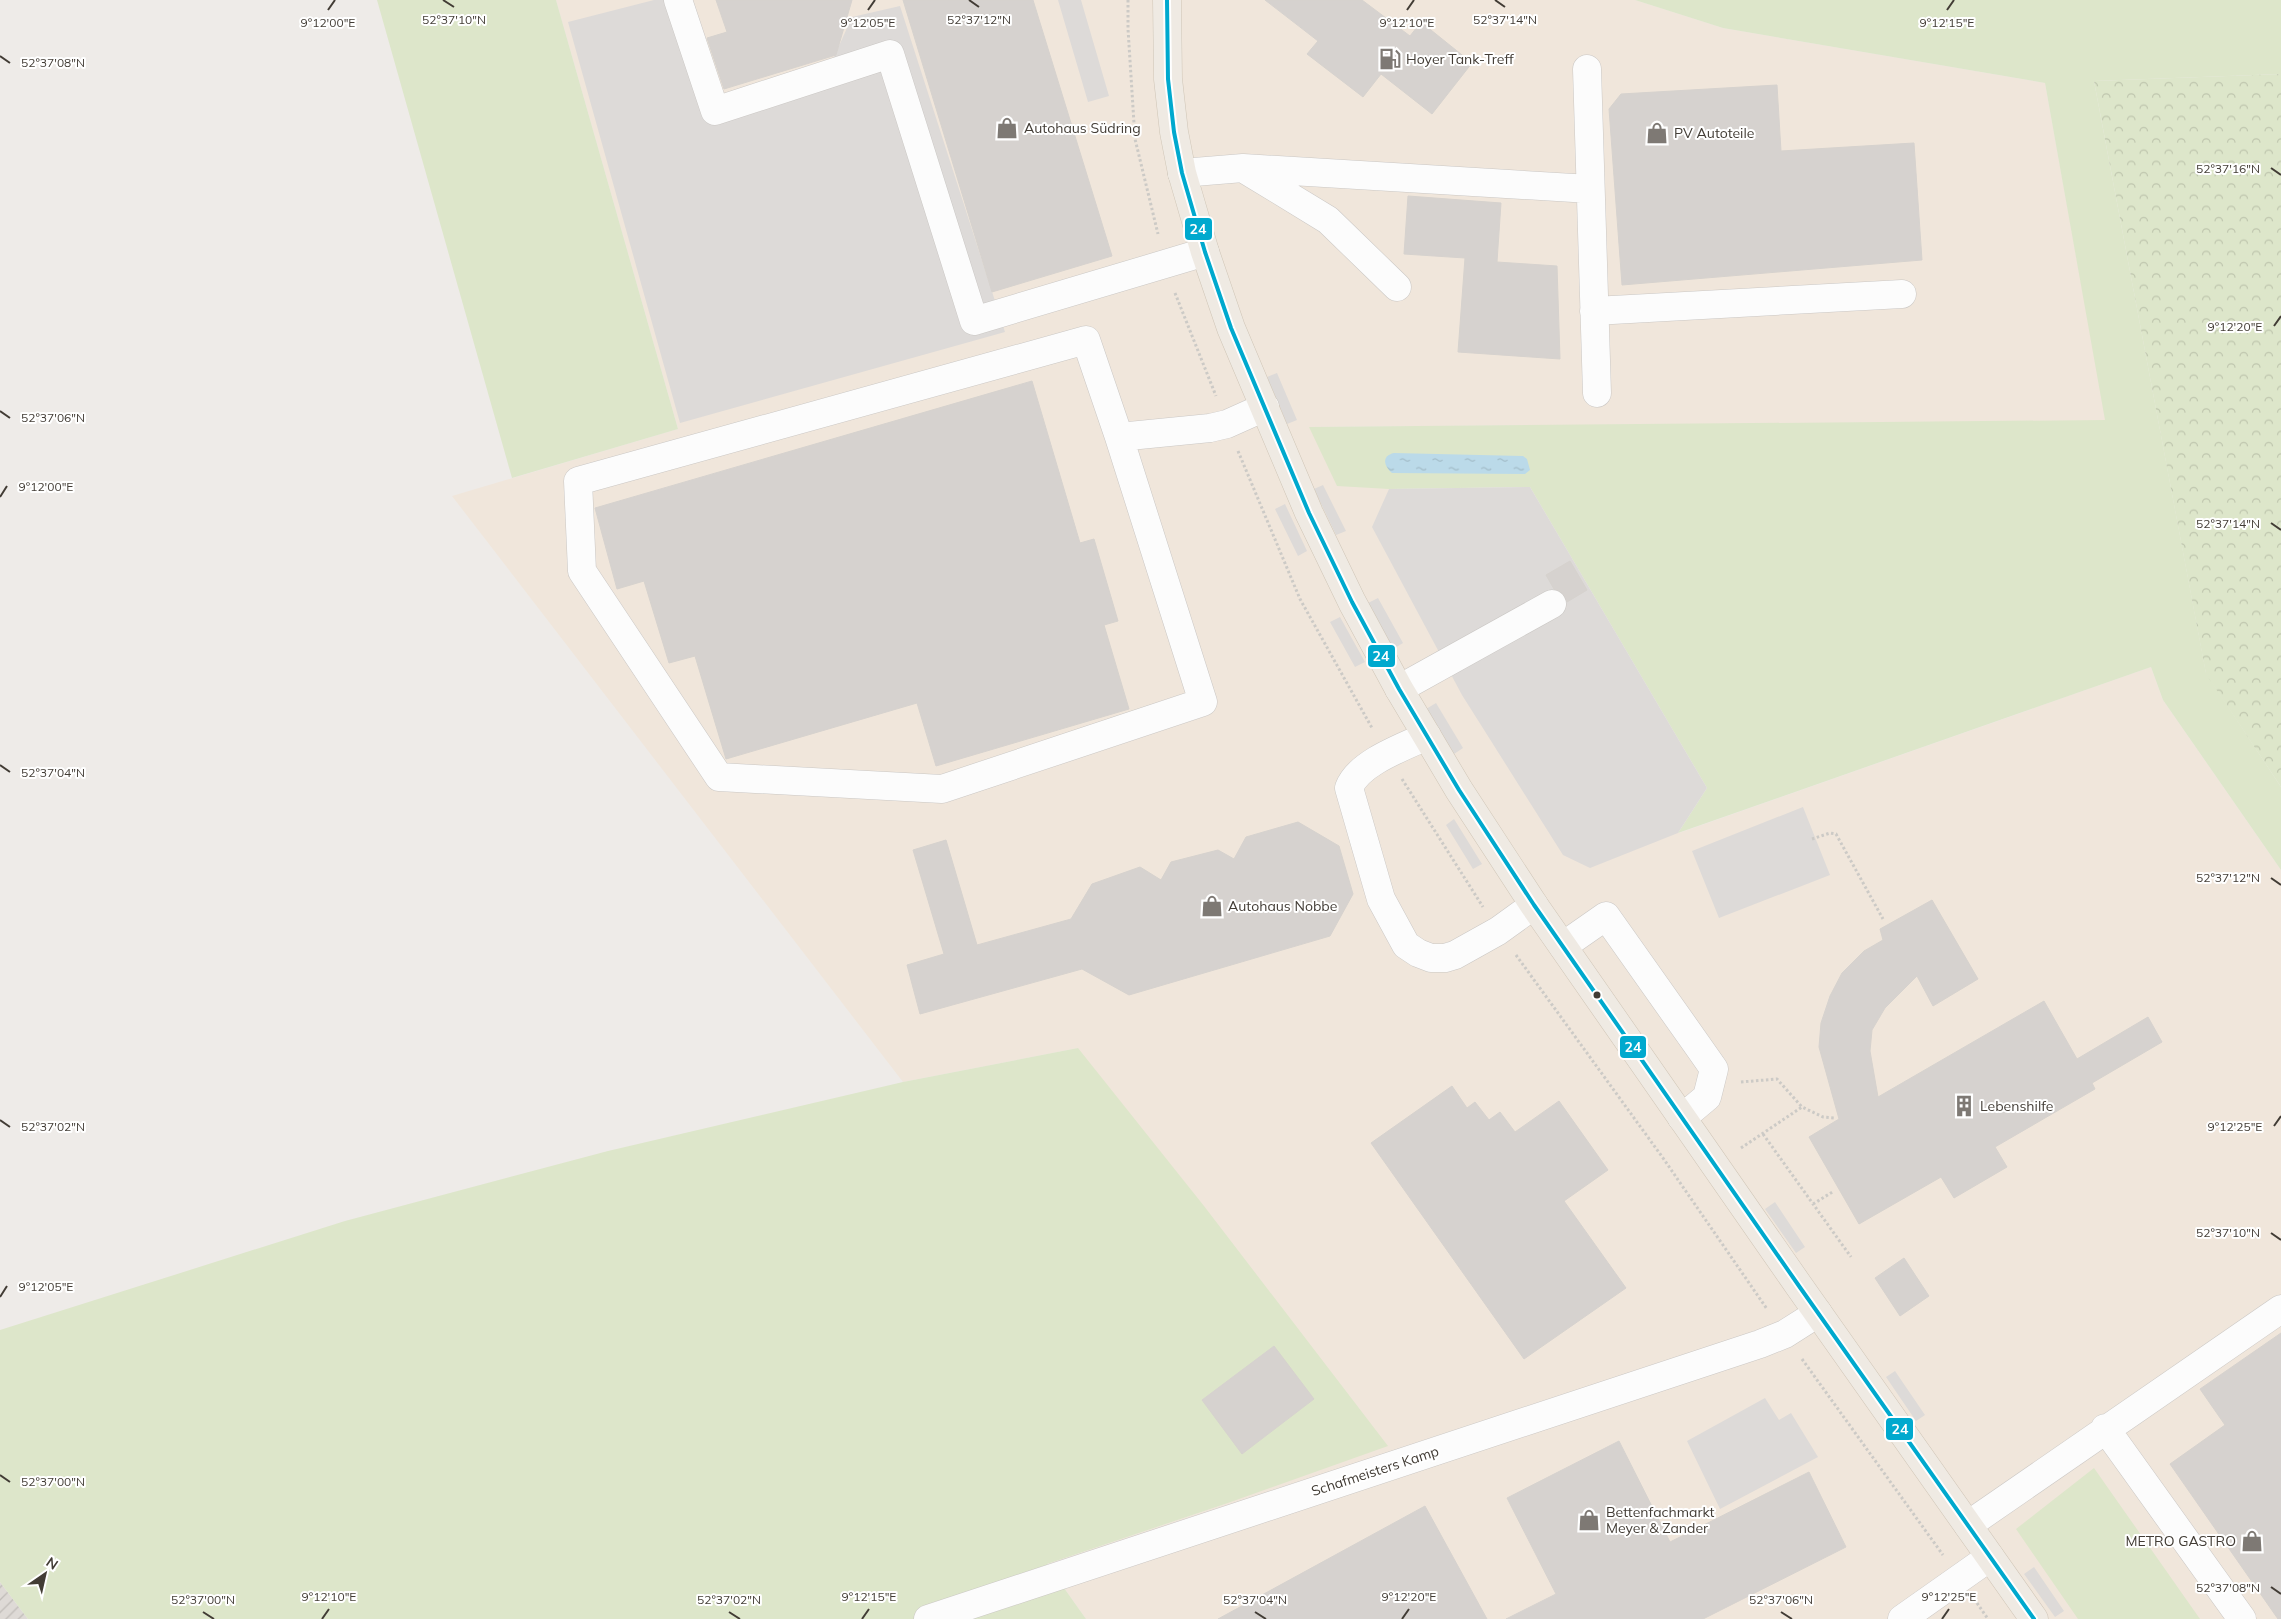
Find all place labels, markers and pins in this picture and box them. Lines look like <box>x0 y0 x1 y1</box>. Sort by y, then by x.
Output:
fuel station icon: Hoyer Tank-Treff <box>1377 46 1403 72</box>
place label: Hoyer Tank-Treff <box>1406 50 1514 68</box>
shop icon: Autohaus Südring <box>994 115 1020 141</box>
place label: Autohaus Südring <box>1024 119 1141 137</box>
shop icon: PV Autoteile <box>1644 120 1670 146</box>
place label: PV Autoteile <box>1674 124 1754 142</box>
shop icon: Autohaus Nobbe <box>1199 893 1225 919</box>
place label: Autohaus Nobbe <box>1228 897 1337 915</box>
unlabelled marker <box>1592 990 1602 1000</box>
building icon: Lebenshilfe <box>1951 1093 1977 1119</box>
place label: Lebenshilfe <box>1980 1097 2053 1115</box>
place label: Bettenfachmarkt Meyer & Zander <box>1606 1503 1715 1537</box>
shop icon: Bettenfachmarkt Meyer & Zander <box>1576 1507 1602 1533</box>
shop icon: METRO GASTRO <box>2239 1528 2265 1554</box>
place label: METRO GASTRO <box>2126 1532 2236 1550</box>

